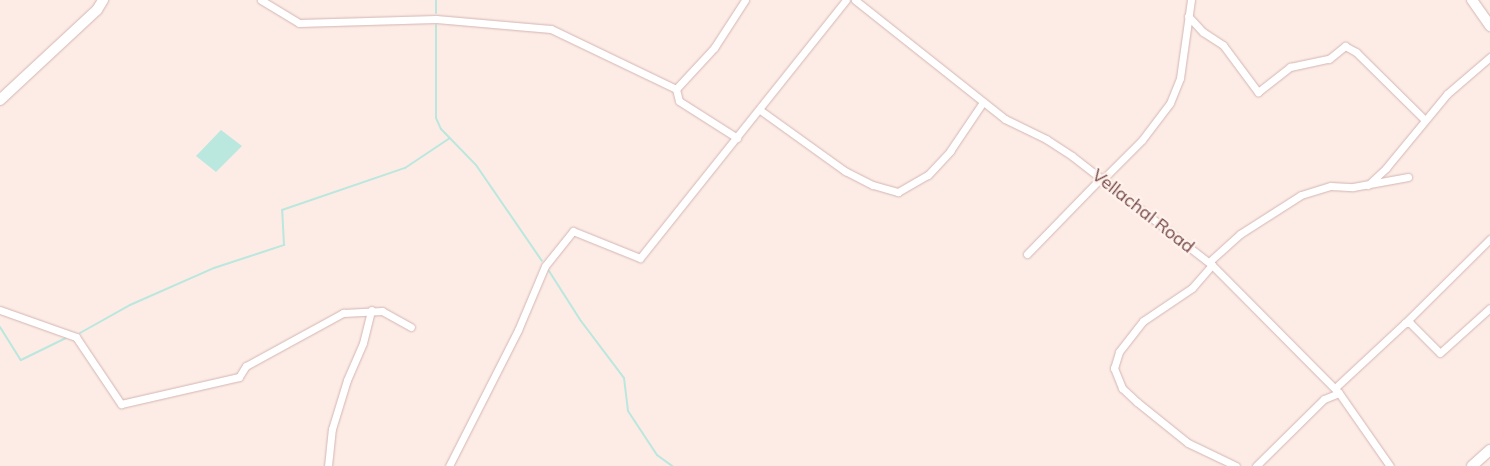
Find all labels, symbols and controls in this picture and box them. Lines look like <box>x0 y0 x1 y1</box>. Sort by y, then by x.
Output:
street label: Vellachal Road <box>1087 164 1199 258</box>

